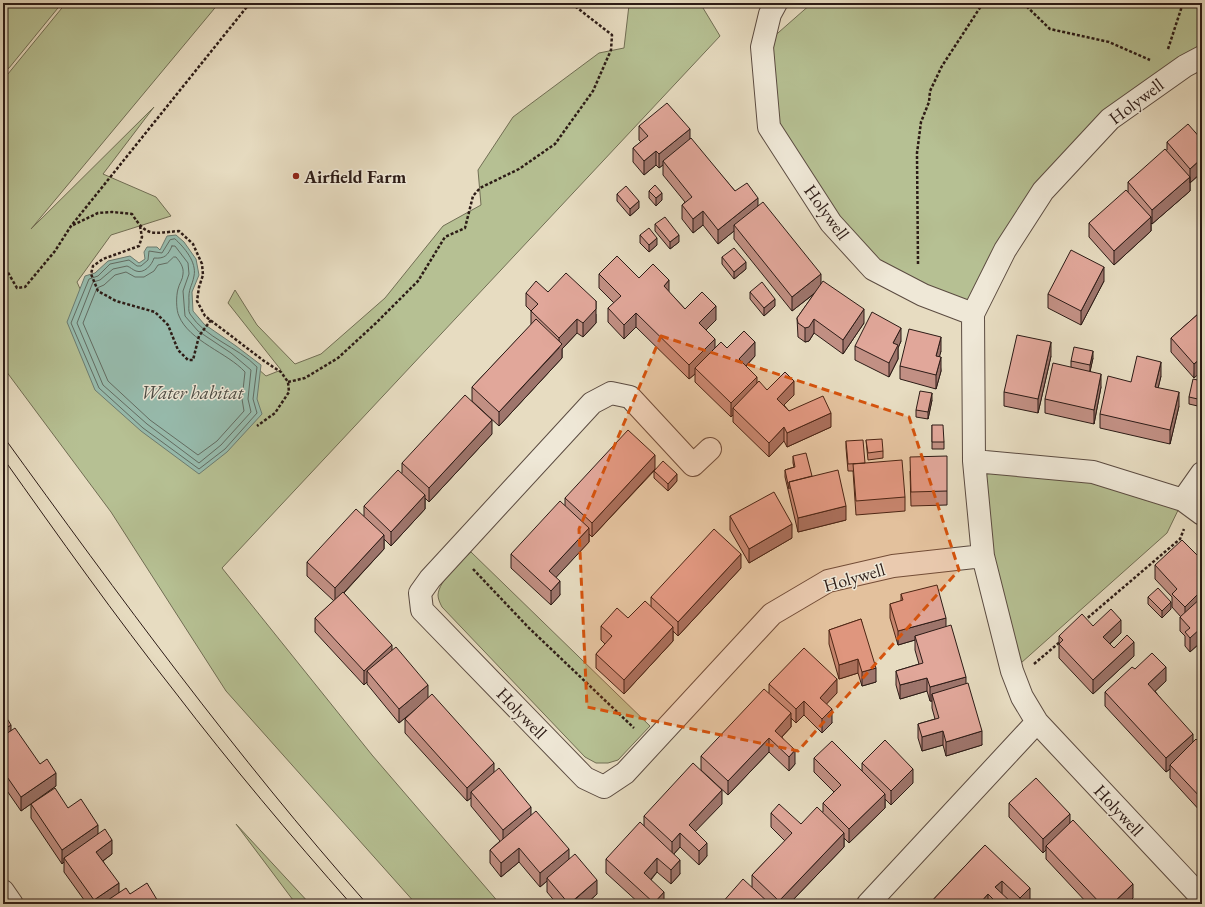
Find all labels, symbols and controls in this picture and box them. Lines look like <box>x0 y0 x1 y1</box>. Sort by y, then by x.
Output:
street label: Holywell <box>1104 73 1168 129</box>
place label: Airfield Farm <box>303 165 407 188</box>
marker: Airfield Farm <box>291 171 301 181</box>
street label: Holywell <box>799 180 855 244</box>
water label: Water habitat <box>141 380 245 405</box>
street label: Holywell <box>821 557 887 597</box>
street label: Holywell <box>492 682 552 744</box>
street label: Holywell <box>1089 779 1149 841</box>

